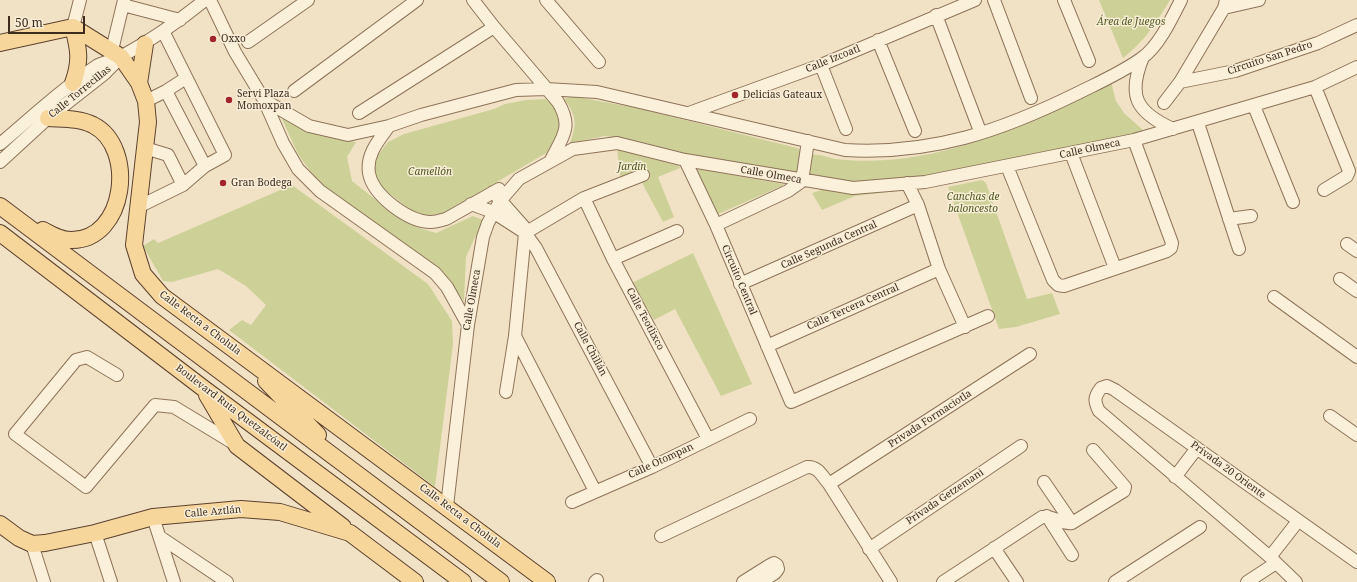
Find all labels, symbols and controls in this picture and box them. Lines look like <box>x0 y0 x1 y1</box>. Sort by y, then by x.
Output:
scale bar <box>10 8 87 34</box>
text: 50 m <box>15 14 43 31</box>
park label: Área de Juegos <box>1097 16 1165 28</box>
place label: Oxxo <box>221 33 246 45</box>
marker: Oxxo <box>208 34 218 44</box>
street label: Circuito San Pedro <box>1226 39 1314 77</box>
street label: Calle Izcoatl <box>804 43 862 75</box>
street label: Calle Torrecillas <box>46 63 114 121</box>
place label: Servi Plaza Momoxpan <box>237 88 291 112</box>
place label: Delicias Gateaux <box>743 89 822 101</box>
marker: Delicias Gateaux <box>730 90 740 100</box>
marker: Servi Plaza Momoxpan <box>224 95 234 105</box>
street label: Calle Olmeca <box>1059 137 1121 161</box>
park label: Jardín <box>618 161 646 173</box>
street label: Calle Olmeca <box>740 164 802 186</box>
park label: Camellón <box>408 166 452 178</box>
place label: Gran Bodega <box>231 177 292 189</box>
marker: Gran Bodega <box>218 178 228 188</box>
park label: Canchas de baloncesto <box>947 191 999 214</box>
street label: Calle Segunda Central <box>779 218 879 272</box>
street label: Circuito Central <box>719 243 759 317</box>
street label: Calle Olmeca <box>461 269 483 331</box>
street label: Calle Tercera Central <box>805 281 901 333</box>
street label: Calle Teotlixco <box>624 286 666 352</box>
street label: Calle Recta a Cholula <box>157 288 243 358</box>
street label: Calle Chillán <box>571 320 609 378</box>
street label: Boulevard Ruta Quetzalcóatl <box>173 362 289 454</box>
street label: Privada Formaciotla <box>886 388 974 450</box>
street label: Privada 20 Oriente <box>1188 439 1268 501</box>
street label: Calle Otompan <box>627 441 695 481</box>
street label: Privada Getzemani <box>904 467 986 527</box>
street label: Calle Recta a Cholula <box>417 481 503 551</box>
street label: Calle Aztlán <box>184 504 242 520</box>

